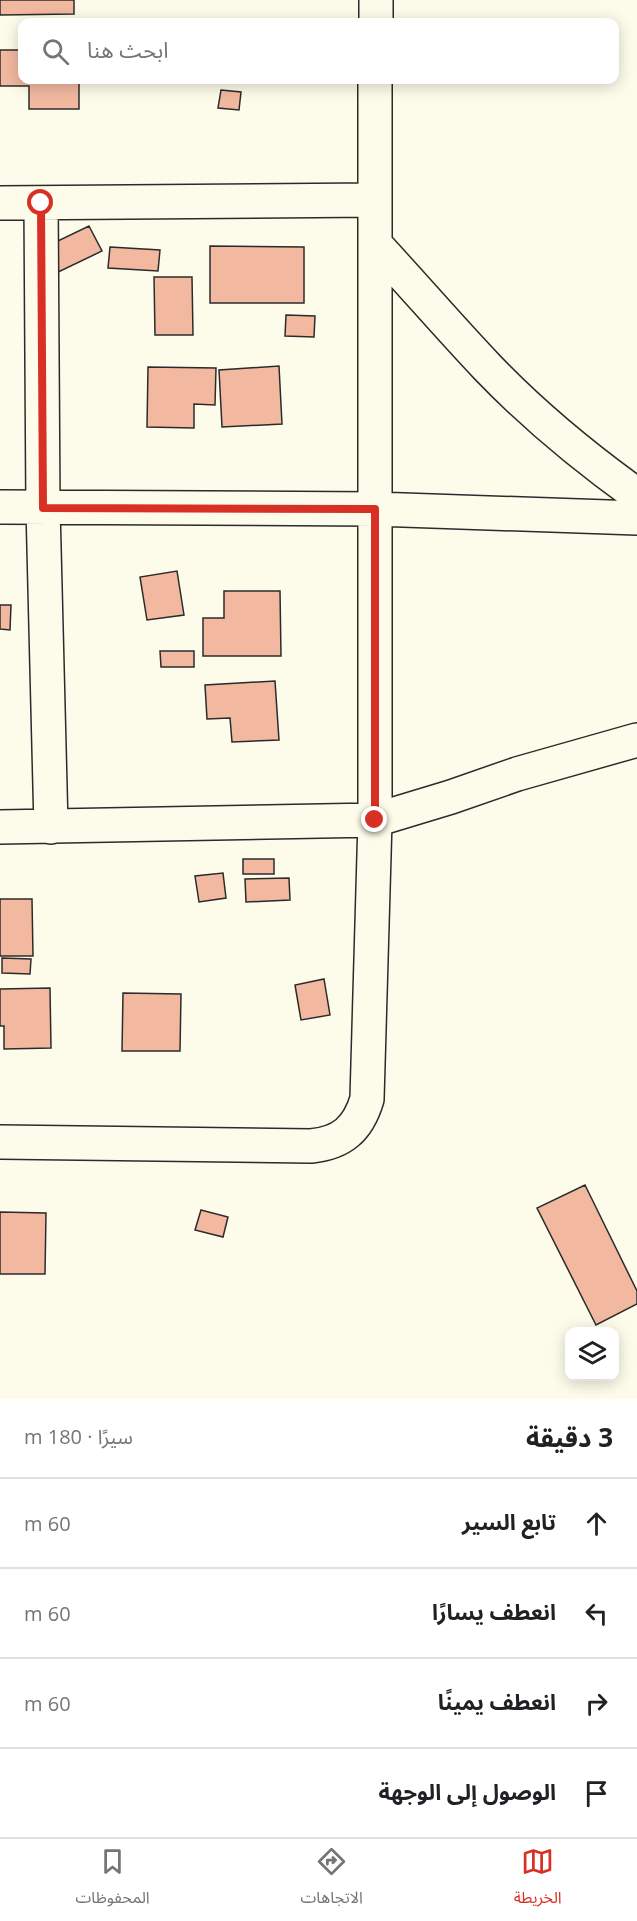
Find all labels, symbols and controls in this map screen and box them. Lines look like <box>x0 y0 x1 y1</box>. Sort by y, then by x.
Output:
search box <box>18 18 619 84</box>
text: ابحث هنا <box>87 34 169 64</box>
icon: search <box>39 35 72 68</box>
route start <box>27 189 53 215</box>
route end <box>361 806 387 832</box>
map controls <box>565 1327 619 1381</box>
button: layers <box>565 1327 619 1381</box>
text: 3 دقيقة <box>526 1419 613 1455</box>
text: سيرًا · 180 m <box>24 1423 133 1450</box>
text: تابع السير <box>462 1506 556 1536</box>
icon: ahead <box>580 1507 613 1540</box>
text: 60 m <box>24 1510 71 1537</box>
text: انعطف يسارًا <box>432 1596 556 1626</box>
icon: left <box>580 1597 613 1630</box>
text: 60 m <box>24 1600 71 1627</box>
text: انعطف يمينًا <box>438 1686 556 1716</box>
icon: right <box>580 1687 613 1720</box>
text: 60 m <box>24 1690 71 1717</box>
text: الوصول إلى الوجهة <box>378 1776 556 1806</box>
icon: arrive <box>580 1777 613 1810</box>
tab: المحفوظات <box>75 1845 150 1915</box>
tab: الاتجاهات <box>300 1845 363 1915</box>
tab: الخريطة <box>514 1845 562 1915</box>

